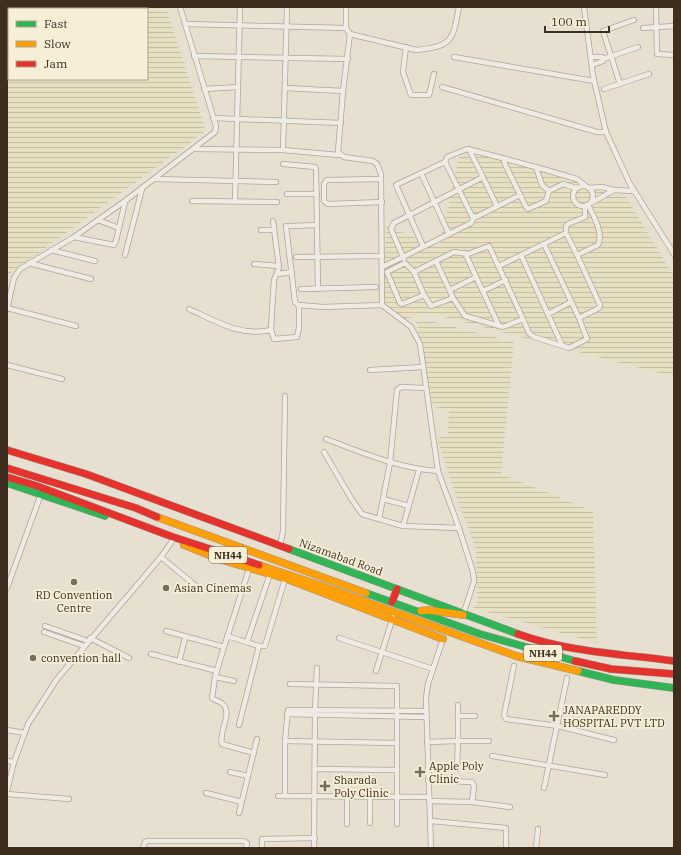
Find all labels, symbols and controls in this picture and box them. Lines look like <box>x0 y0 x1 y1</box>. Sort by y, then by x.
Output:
legend <box>8 8 148 80</box>
scale bar <box>545 8 609 34</box>
text: 100 m <box>551 14 587 29</box>
text: Fast <box>44 16 68 31</box>
text: Slow <box>44 36 71 51</box>
text: Jam <box>44 56 68 71</box>
street label: Nizamabad Road <box>297 535 385 579</box>
road number: NH44 <box>209 547 247 563</box>
marker: RD Convention Centre <box>69 577 79 587</box>
place label: Asian Cinemas <box>174 581 251 595</box>
marker: Asian Cinemas <box>161 583 171 593</box>
place label: RD Convention Centre <box>35 588 113 615</box>
road number: NH44 <box>524 645 562 661</box>
place label: convention hall <box>41 651 121 665</box>
marker: convention hall <box>28 653 38 663</box>
place label: JANAPAREDDY HOSPITAL PVT LTD <box>563 703 665 730</box>
marker: JANAPAREDDY HOSPITAL PVT LTD <box>548 710 560 722</box>
place label: Apple Poly Clinic <box>429 759 484 786</box>
marker: Apple Poly Clinic <box>414 766 426 778</box>
place label: Sharada Poly Clinic <box>334 773 389 800</box>
marker: Sharada Poly Clinic <box>319 780 331 792</box>

